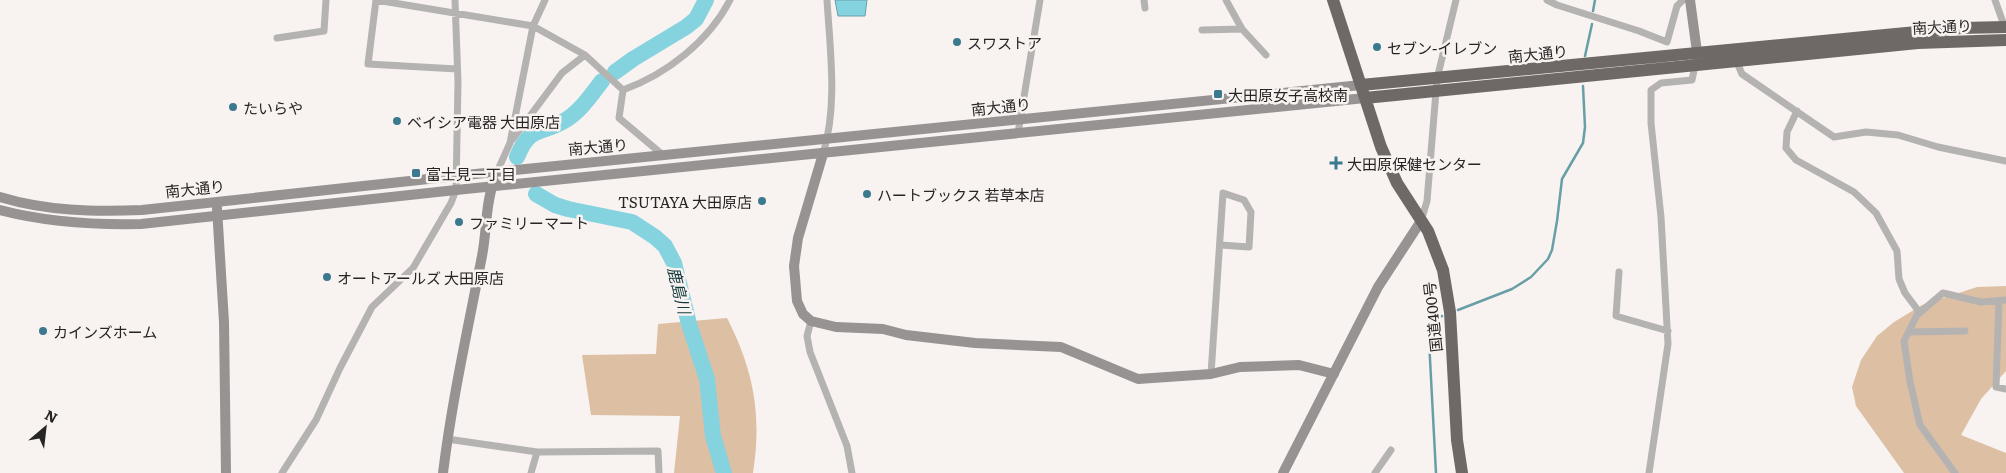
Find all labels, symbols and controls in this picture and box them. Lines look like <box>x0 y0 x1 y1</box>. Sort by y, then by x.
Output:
street label: 南大通り <box>1911 13 1973 39</box>
place label: スワストア <box>967 31 1042 54</box>
marker: スワストア <box>951 36 963 48</box>
place label: セブン-イレブン <box>1387 36 1497 59</box>
street label: 南大通り <box>1507 38 1569 68</box>
marker: セブン-イレブン <box>1371 41 1383 53</box>
place label: 大田原女子高校南 <box>1228 83 1348 106</box>
marker: 大田原女子高校南 <box>1212 88 1224 100</box>
street label: 南大通り <box>970 91 1032 121</box>
place label: たいらや <box>243 96 303 119</box>
marker: たいらや <box>227 101 239 113</box>
place label: ベイシア電器 大田原店 <box>407 110 560 133</box>
marker: ベイシア電器 大田原店 <box>391 115 403 127</box>
street label: 南大通り <box>567 132 629 160</box>
place label: 大田原保健センター <box>1347 152 1482 175</box>
marker: 大田原保健センター <box>1329 156 1343 170</box>
place label: 富士見一丁目 <box>426 162 516 185</box>
marker: 富士見一丁目 <box>410 167 422 179</box>
street label: 南大通り <box>164 173 226 203</box>
place label: ハートブックス 若草本店 <box>877 183 1045 206</box>
marker: ハートブックス 若草本店 <box>861 188 873 200</box>
place label: TSUTAYA 大田原店 <box>618 190 752 213</box>
marker: TSUTAYA 大田原店 <box>756 195 768 207</box>
place label: ファミリーマート <box>469 211 589 234</box>
marker: ファミリーマート <box>453 216 465 228</box>
water label: 鹿島川 <box>663 264 698 318</box>
place label: オートアールズ 大田原店 <box>337 266 504 289</box>
marker: オートアールズ 大田原店 <box>321 271 333 283</box>
street label: 国道400号 <box>1417 281 1447 353</box>
place label: カインズホーム <box>53 320 157 343</box>
marker: カインズホーム <box>37 325 49 337</box>
north arrow <box>20 403 70 453</box>
text: N <box>42 404 62 427</box>

